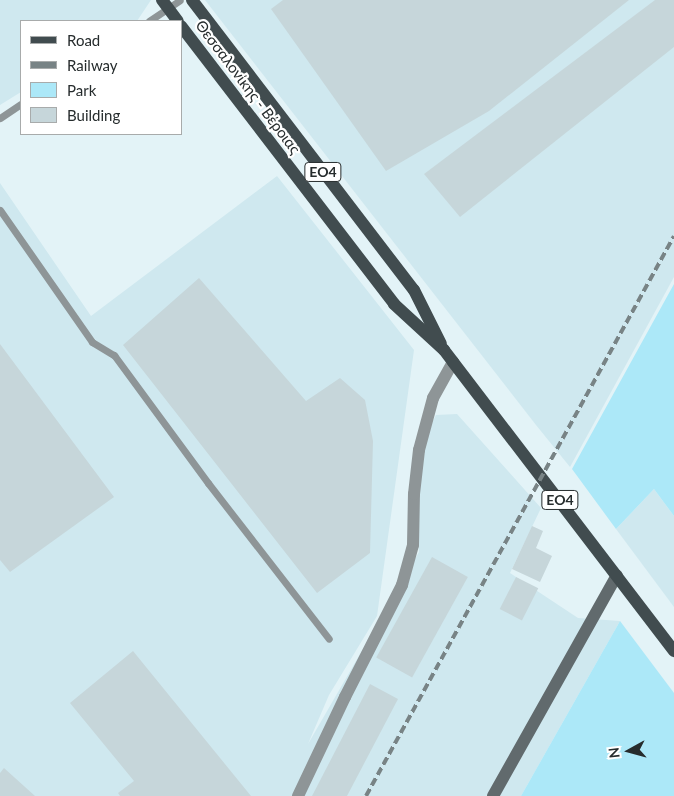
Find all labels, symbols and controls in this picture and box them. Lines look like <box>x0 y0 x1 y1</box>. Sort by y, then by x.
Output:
street label: Θεσσαλονίκης - Βέροιας <box>192 17 304 157</box>
legend <box>20 20 182 135</box>
text: Road <box>67 31 100 49</box>
text: Railway <box>67 56 118 74</box>
text: Park <box>67 81 96 99</box>
text: Building <box>67 106 120 124</box>
road number: ΕΟ4 <box>304 160 342 183</box>
road number: ΕΟ4 <box>541 488 579 512</box>
north arrow <box>604 726 654 776</box>
text: N <box>605 747 623 759</box>

